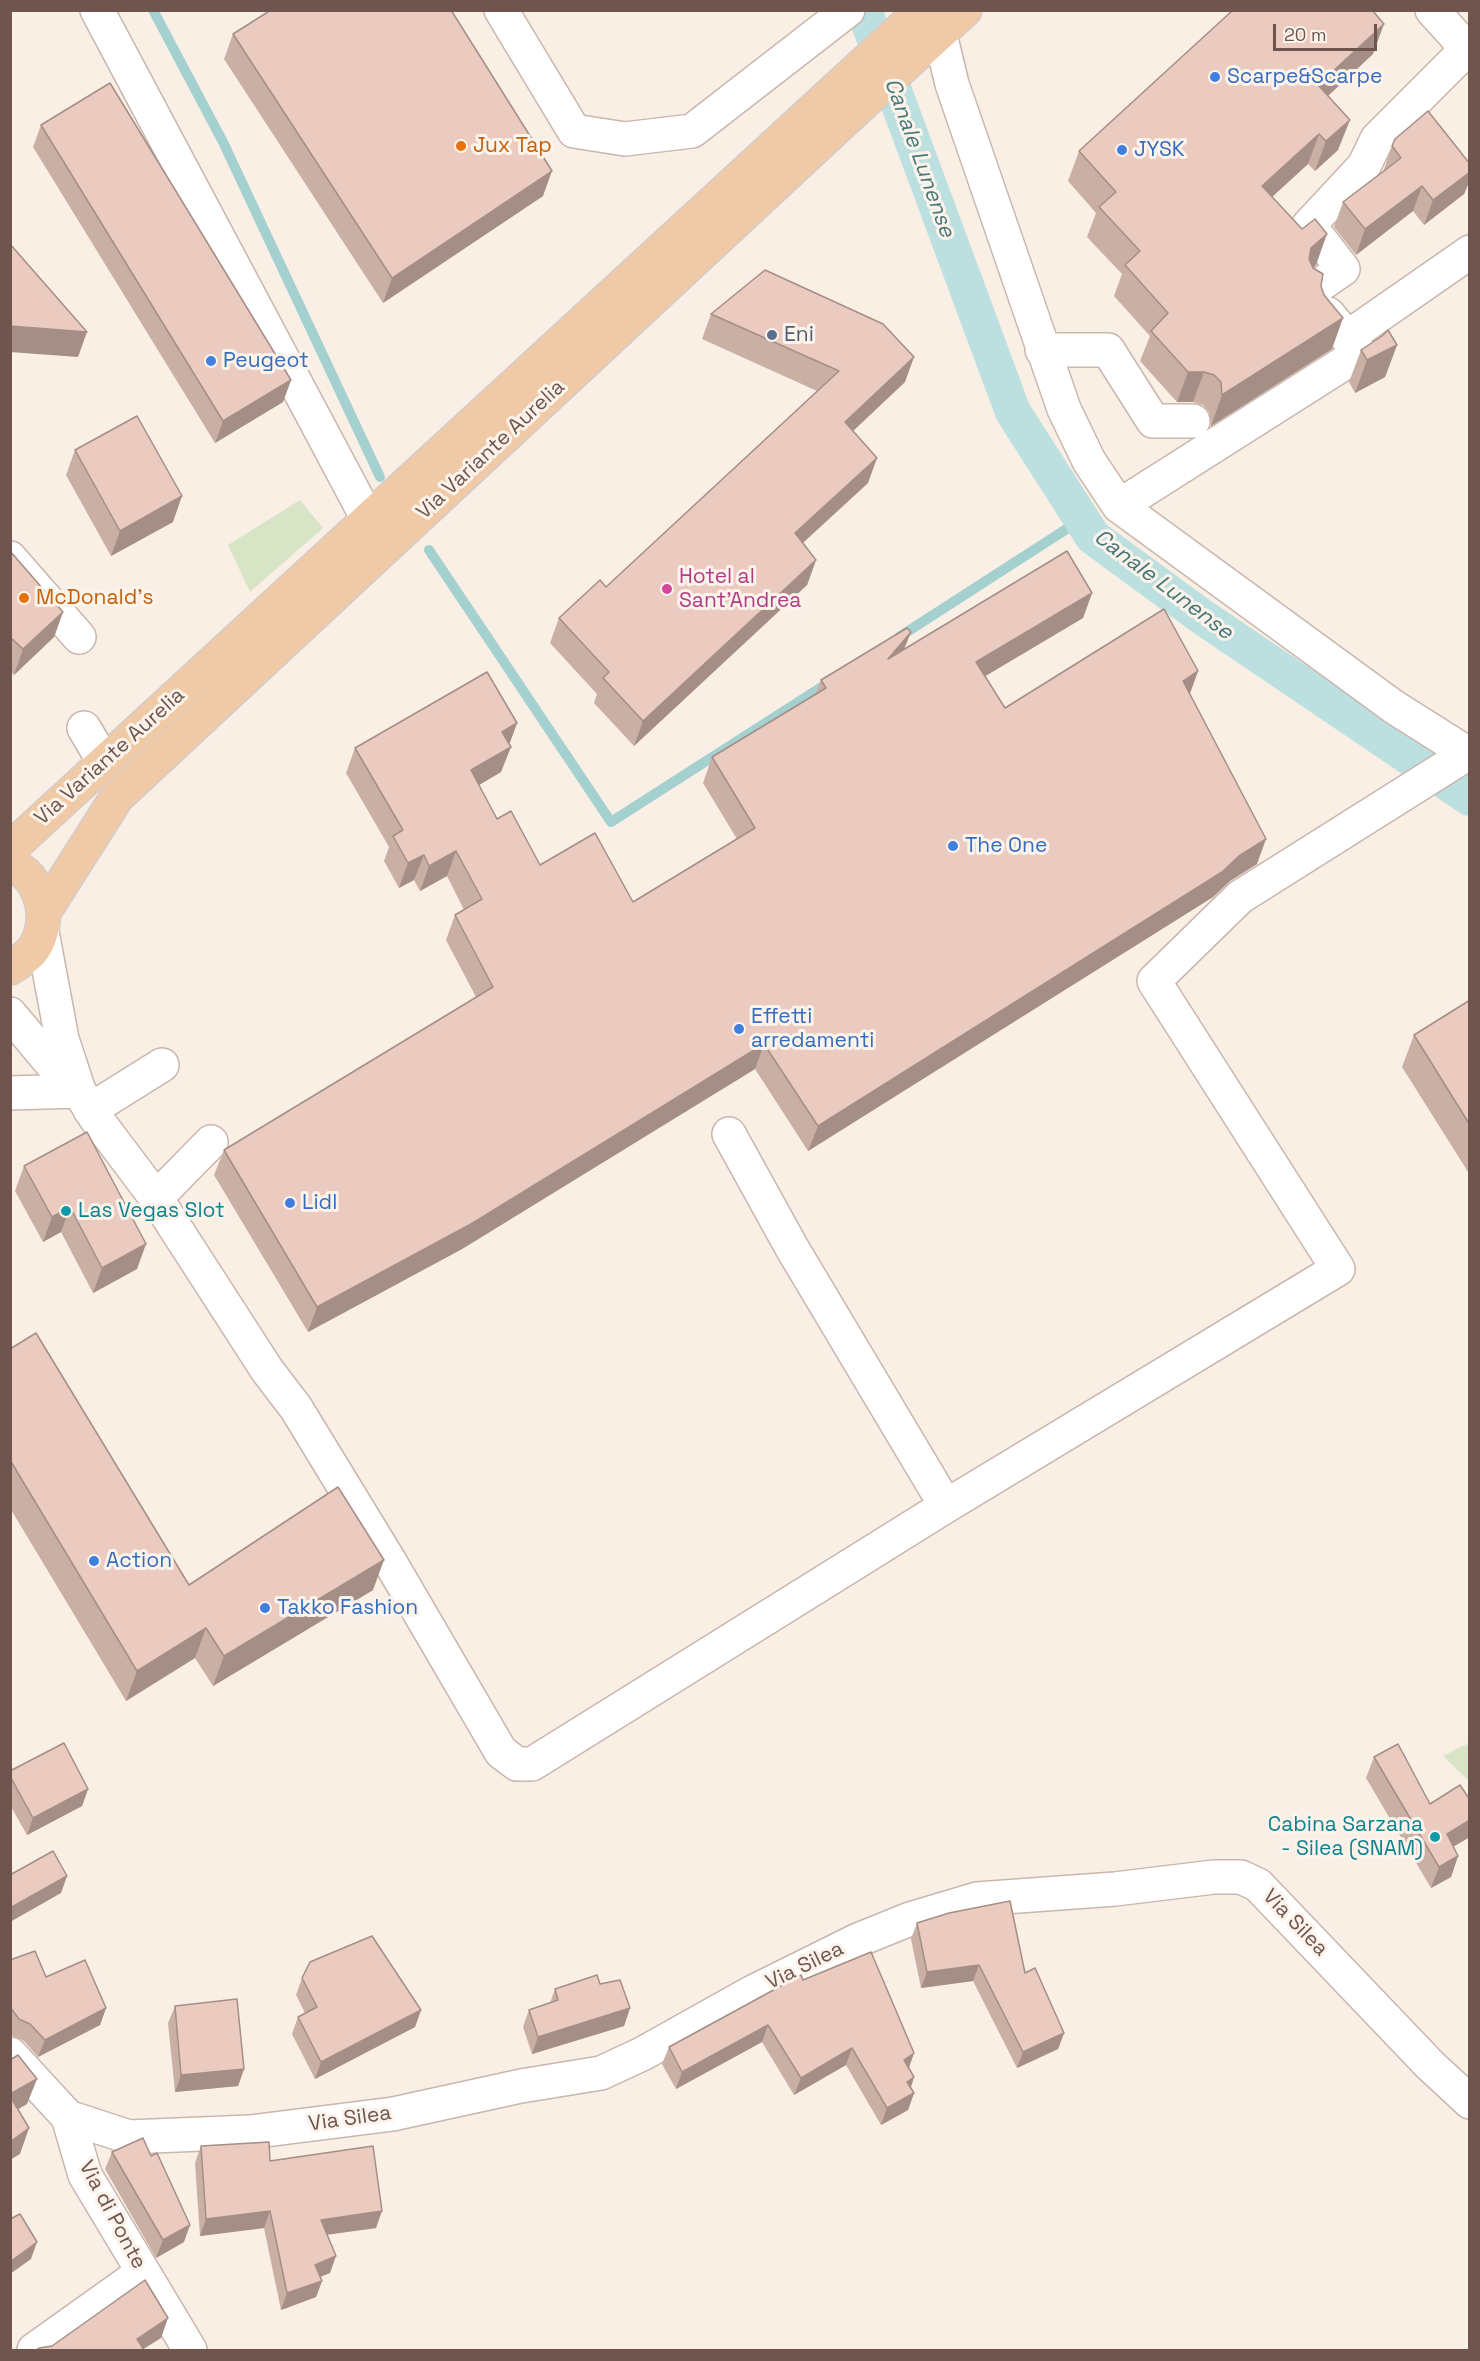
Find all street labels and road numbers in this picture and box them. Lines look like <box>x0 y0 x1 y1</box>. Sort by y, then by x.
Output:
street label: Via Variante Aurelia <box>412 375 570 525</box>
street label: Via Variante Aurelia <box>30 683 190 831</box>
street label: Via Silea <box>1257 1884 1333 1962</box>
street label: Via Silea <box>762 1936 848 1996</box>
street label: Via Silea <box>307 2101 393 2137</box>
street label: Via di Ponte <box>73 2156 151 2274</box>

